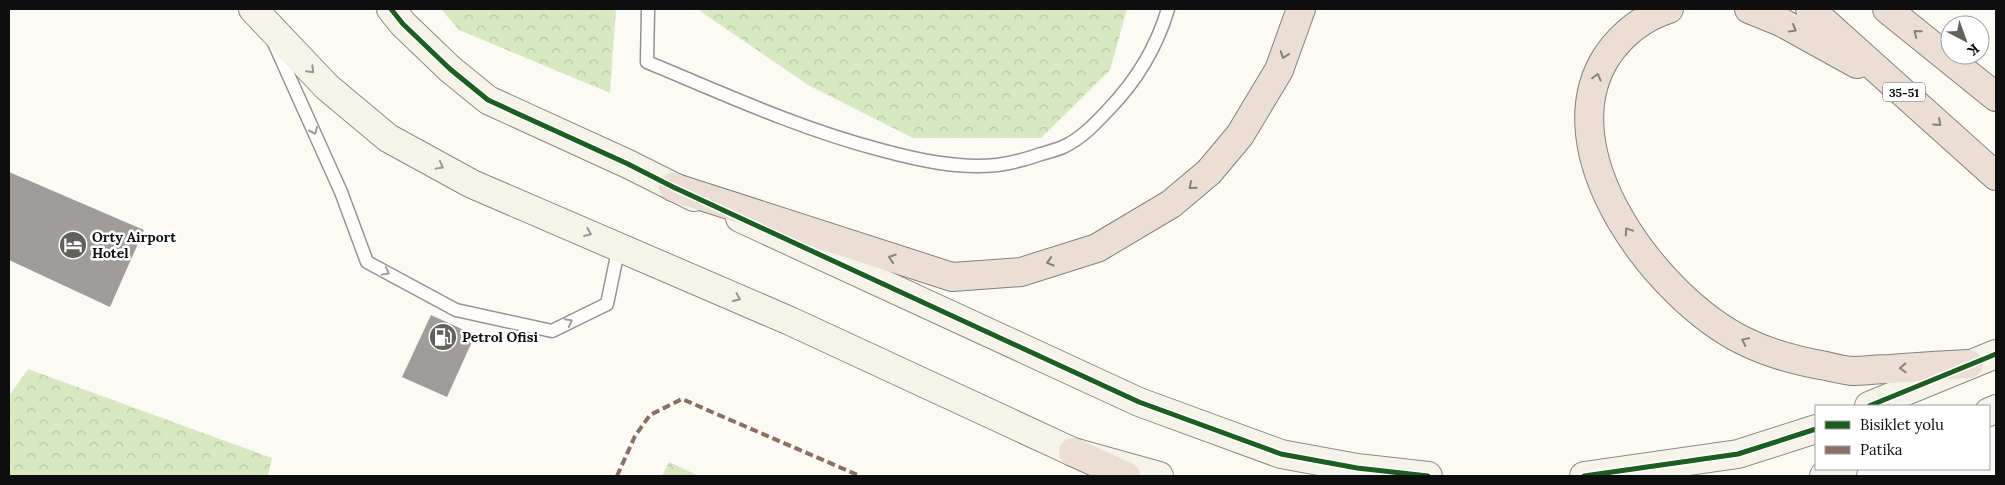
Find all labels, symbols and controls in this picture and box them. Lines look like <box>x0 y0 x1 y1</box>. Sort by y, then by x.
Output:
north arrow <box>1940 15 1990 65</box>
one-way arrow <box>1788 23 1797 33</box>
one-way arrow <box>1914 30 1923 39</box>
text: K <box>1964 40 1983 60</box>
one-way arrow <box>1280 50 1290 58</box>
one-way arrow <box>305 64 314 73</box>
one-way arrow <box>1591 73 1602 82</box>
road number: 35-51 <box>1883 82 1925 101</box>
one-way arrow <box>1933 117 1942 126</box>
one-way arrow <box>308 126 318 135</box>
one-way arrow <box>434 160 443 170</box>
one-way arrow <box>1189 181 1198 189</box>
one-way arrow <box>583 227 592 238</box>
one-way arrow <box>1625 227 1634 237</box>
place label: Orty Airport Hotel <box>92 228 176 262</box>
hotel icon: Orty Airport Hotel <box>58 230 88 260</box>
one-way arrow <box>889 253 897 263</box>
one-way arrow <box>1047 257 1055 267</box>
one-way arrow <box>381 266 390 276</box>
one-way arrow <box>732 292 741 303</box>
one-way arrow <box>564 318 573 328</box>
fuel station icon: Petrol Ofisi <box>428 322 458 352</box>
place label: Petrol Ofisi <box>462 328 538 346</box>
one-way arrow <box>1741 337 1750 347</box>
one-way arrow <box>1898 362 1906 373</box>
legend <box>1815 405 1990 470</box>
text: Bisiklet yolu <box>1860 415 1944 434</box>
text: Patika <box>1860 440 1903 459</box>

